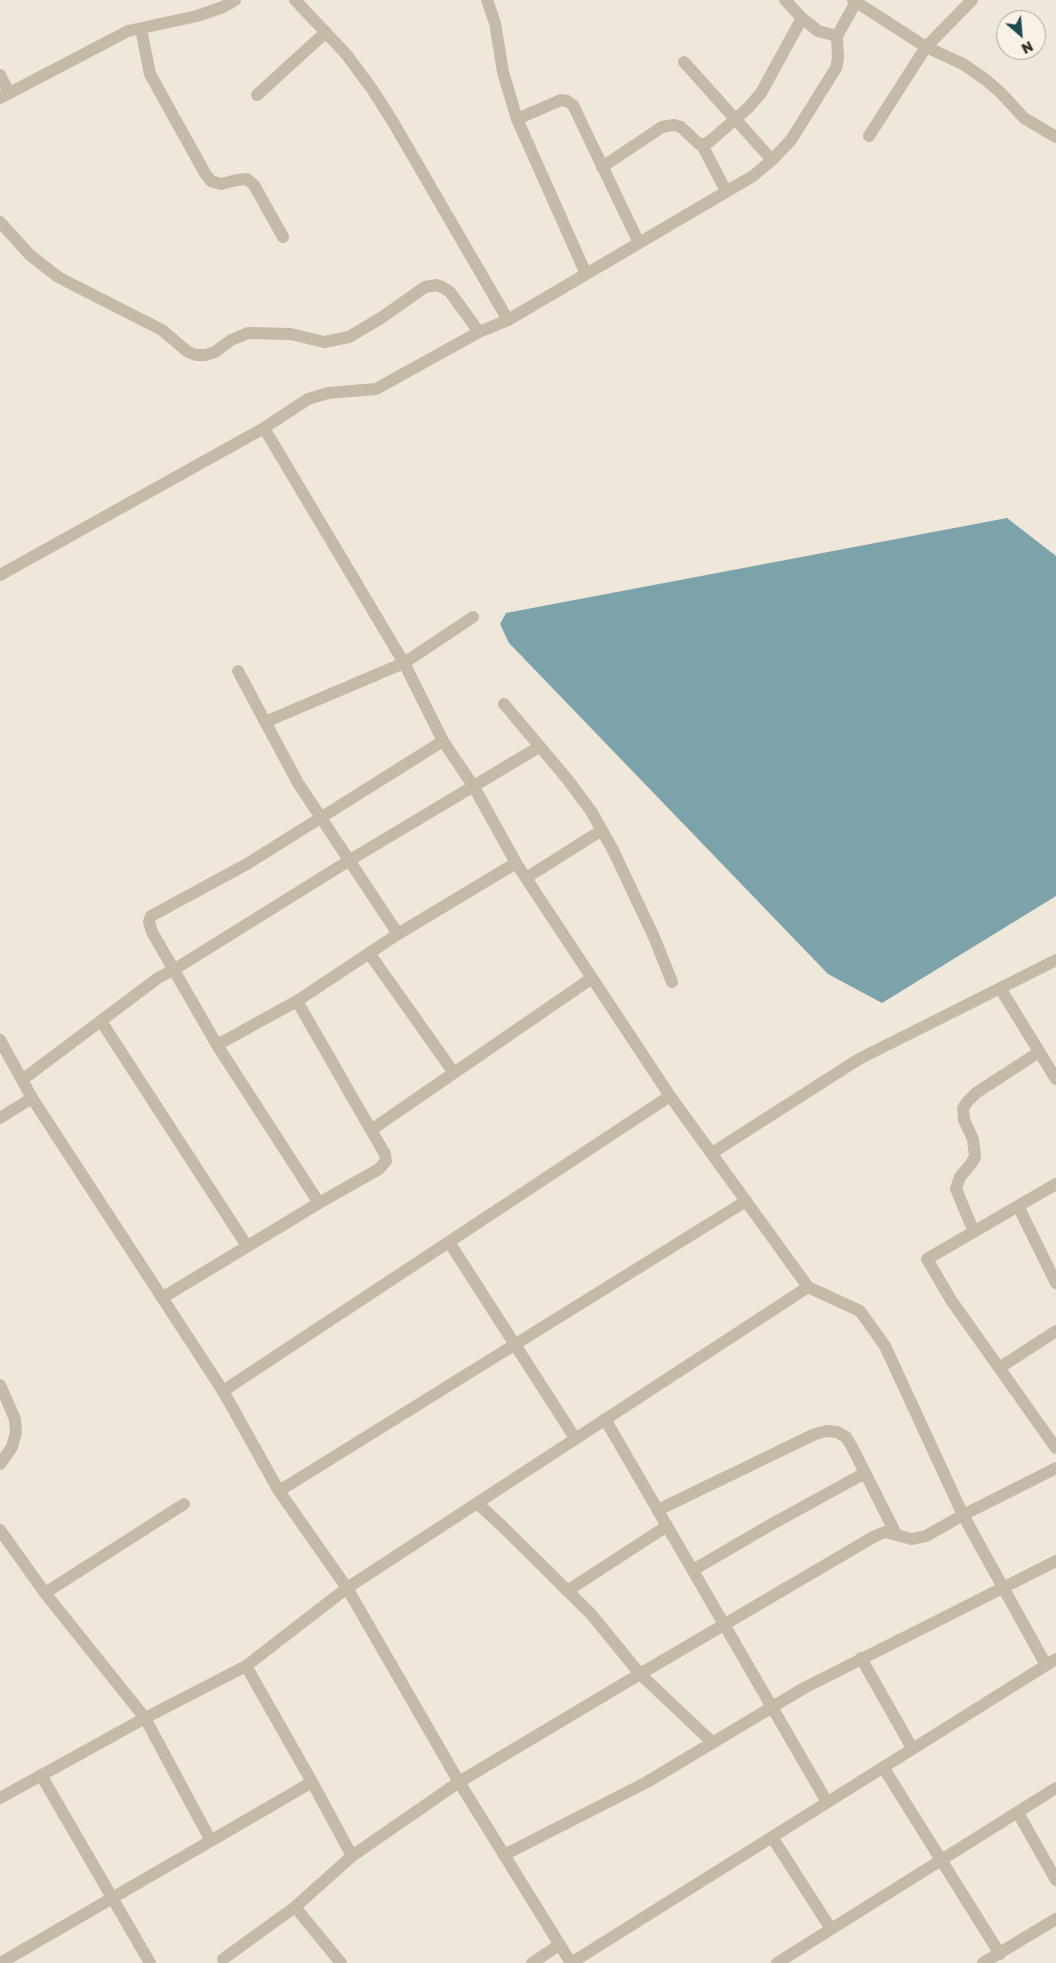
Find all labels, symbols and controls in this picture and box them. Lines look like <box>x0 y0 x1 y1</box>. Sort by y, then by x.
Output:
north arrow <box>996 10 1046 60</box>
text: N <box>1019 38 1036 58</box>

